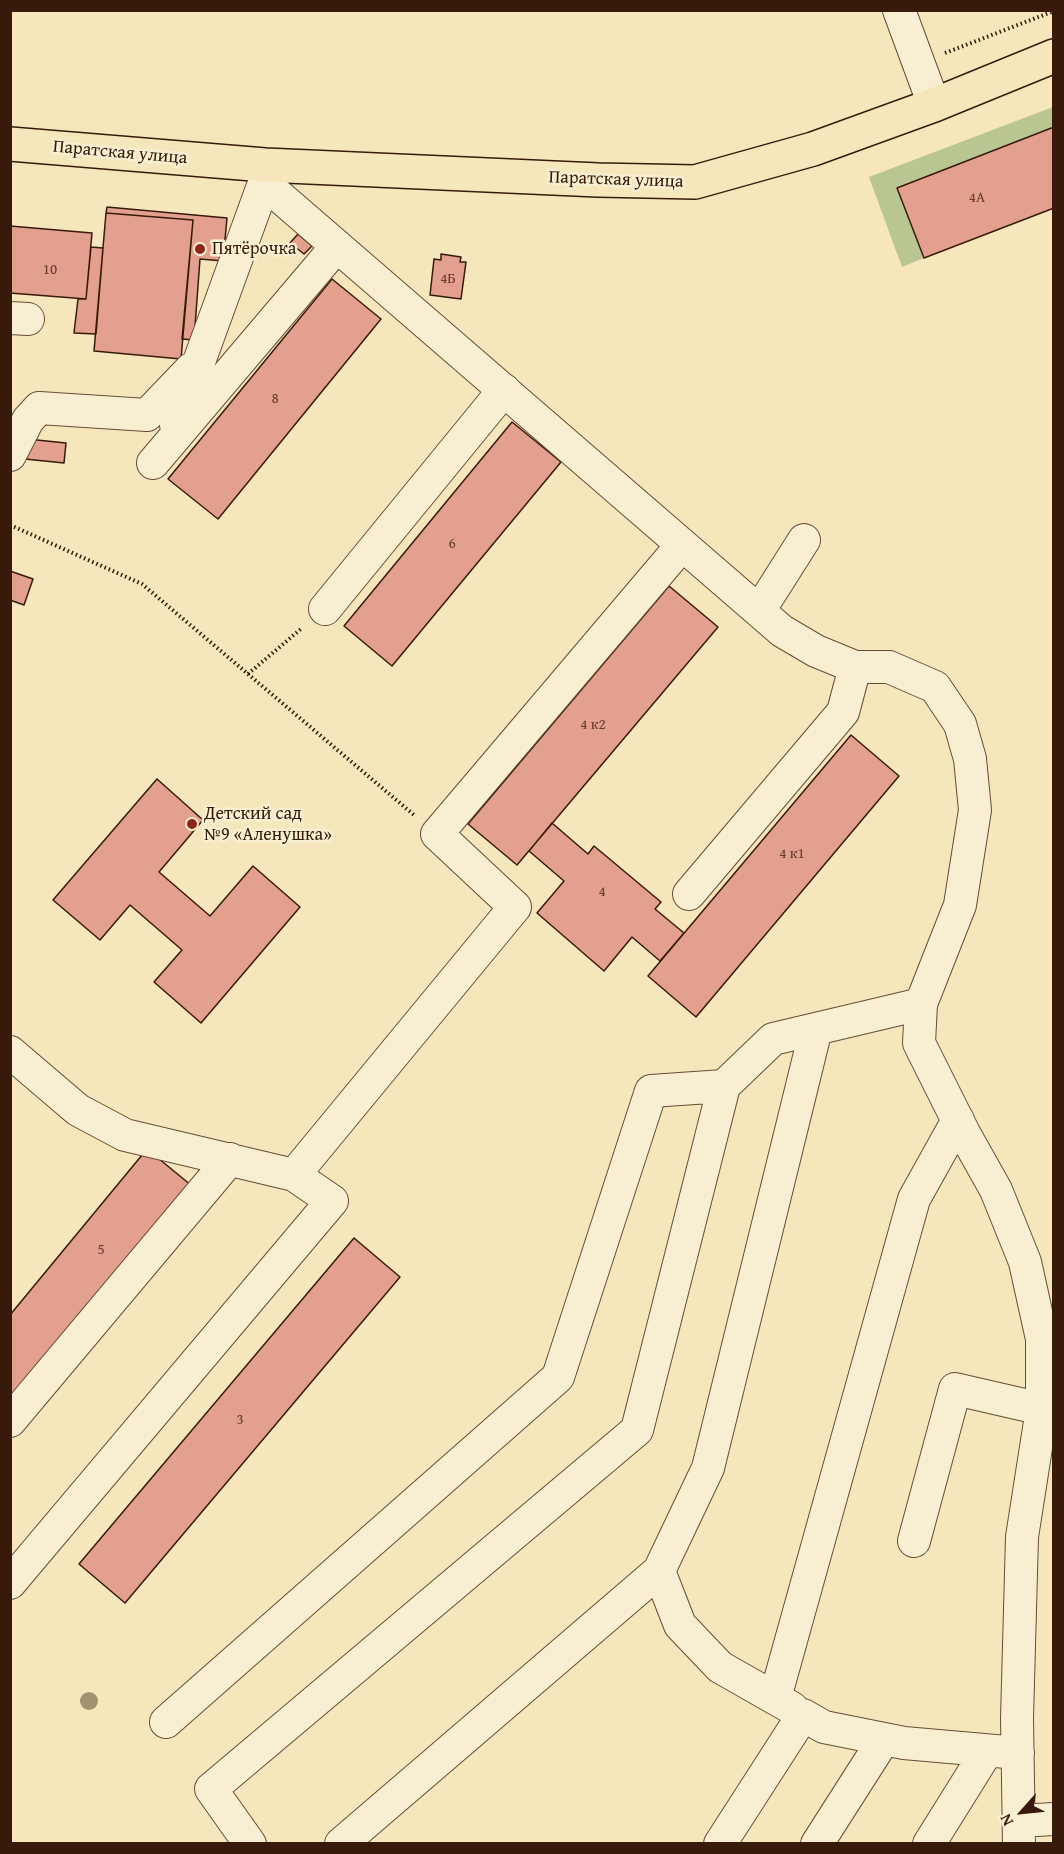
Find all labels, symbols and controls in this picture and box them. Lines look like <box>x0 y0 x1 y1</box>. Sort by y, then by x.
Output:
street label: Паратская улица <box>52 136 188 170</box>
street label: Паратская улица <box>548 167 684 193</box>
house number: 4А <box>969 189 985 207</box>
place label: Пятёрочка <box>212 238 296 260</box>
marker: Пятёрочка <box>193 242 207 256</box>
house number: 10 <box>43 261 57 279</box>
house number: 4Б <box>440 270 456 288</box>
house number: 8 <box>271 390 279 408</box>
house number: 6 <box>448 535 456 553</box>
house number: 4 к2 <box>580 716 606 734</box>
place label: Детский сад №9 «Аленушка» <box>204 803 332 846</box>
marker: Детский сад №9 «Аленушка» <box>185 817 199 831</box>
house number: 4 к1 <box>779 845 805 863</box>
house number: 4 <box>598 883 606 901</box>
house number: 5 <box>97 1241 105 1259</box>
house number: 3 <box>236 1411 244 1429</box>
north arrow <box>992 1782 1052 1842</box>
text: N <box>993 1810 1019 1830</box>

